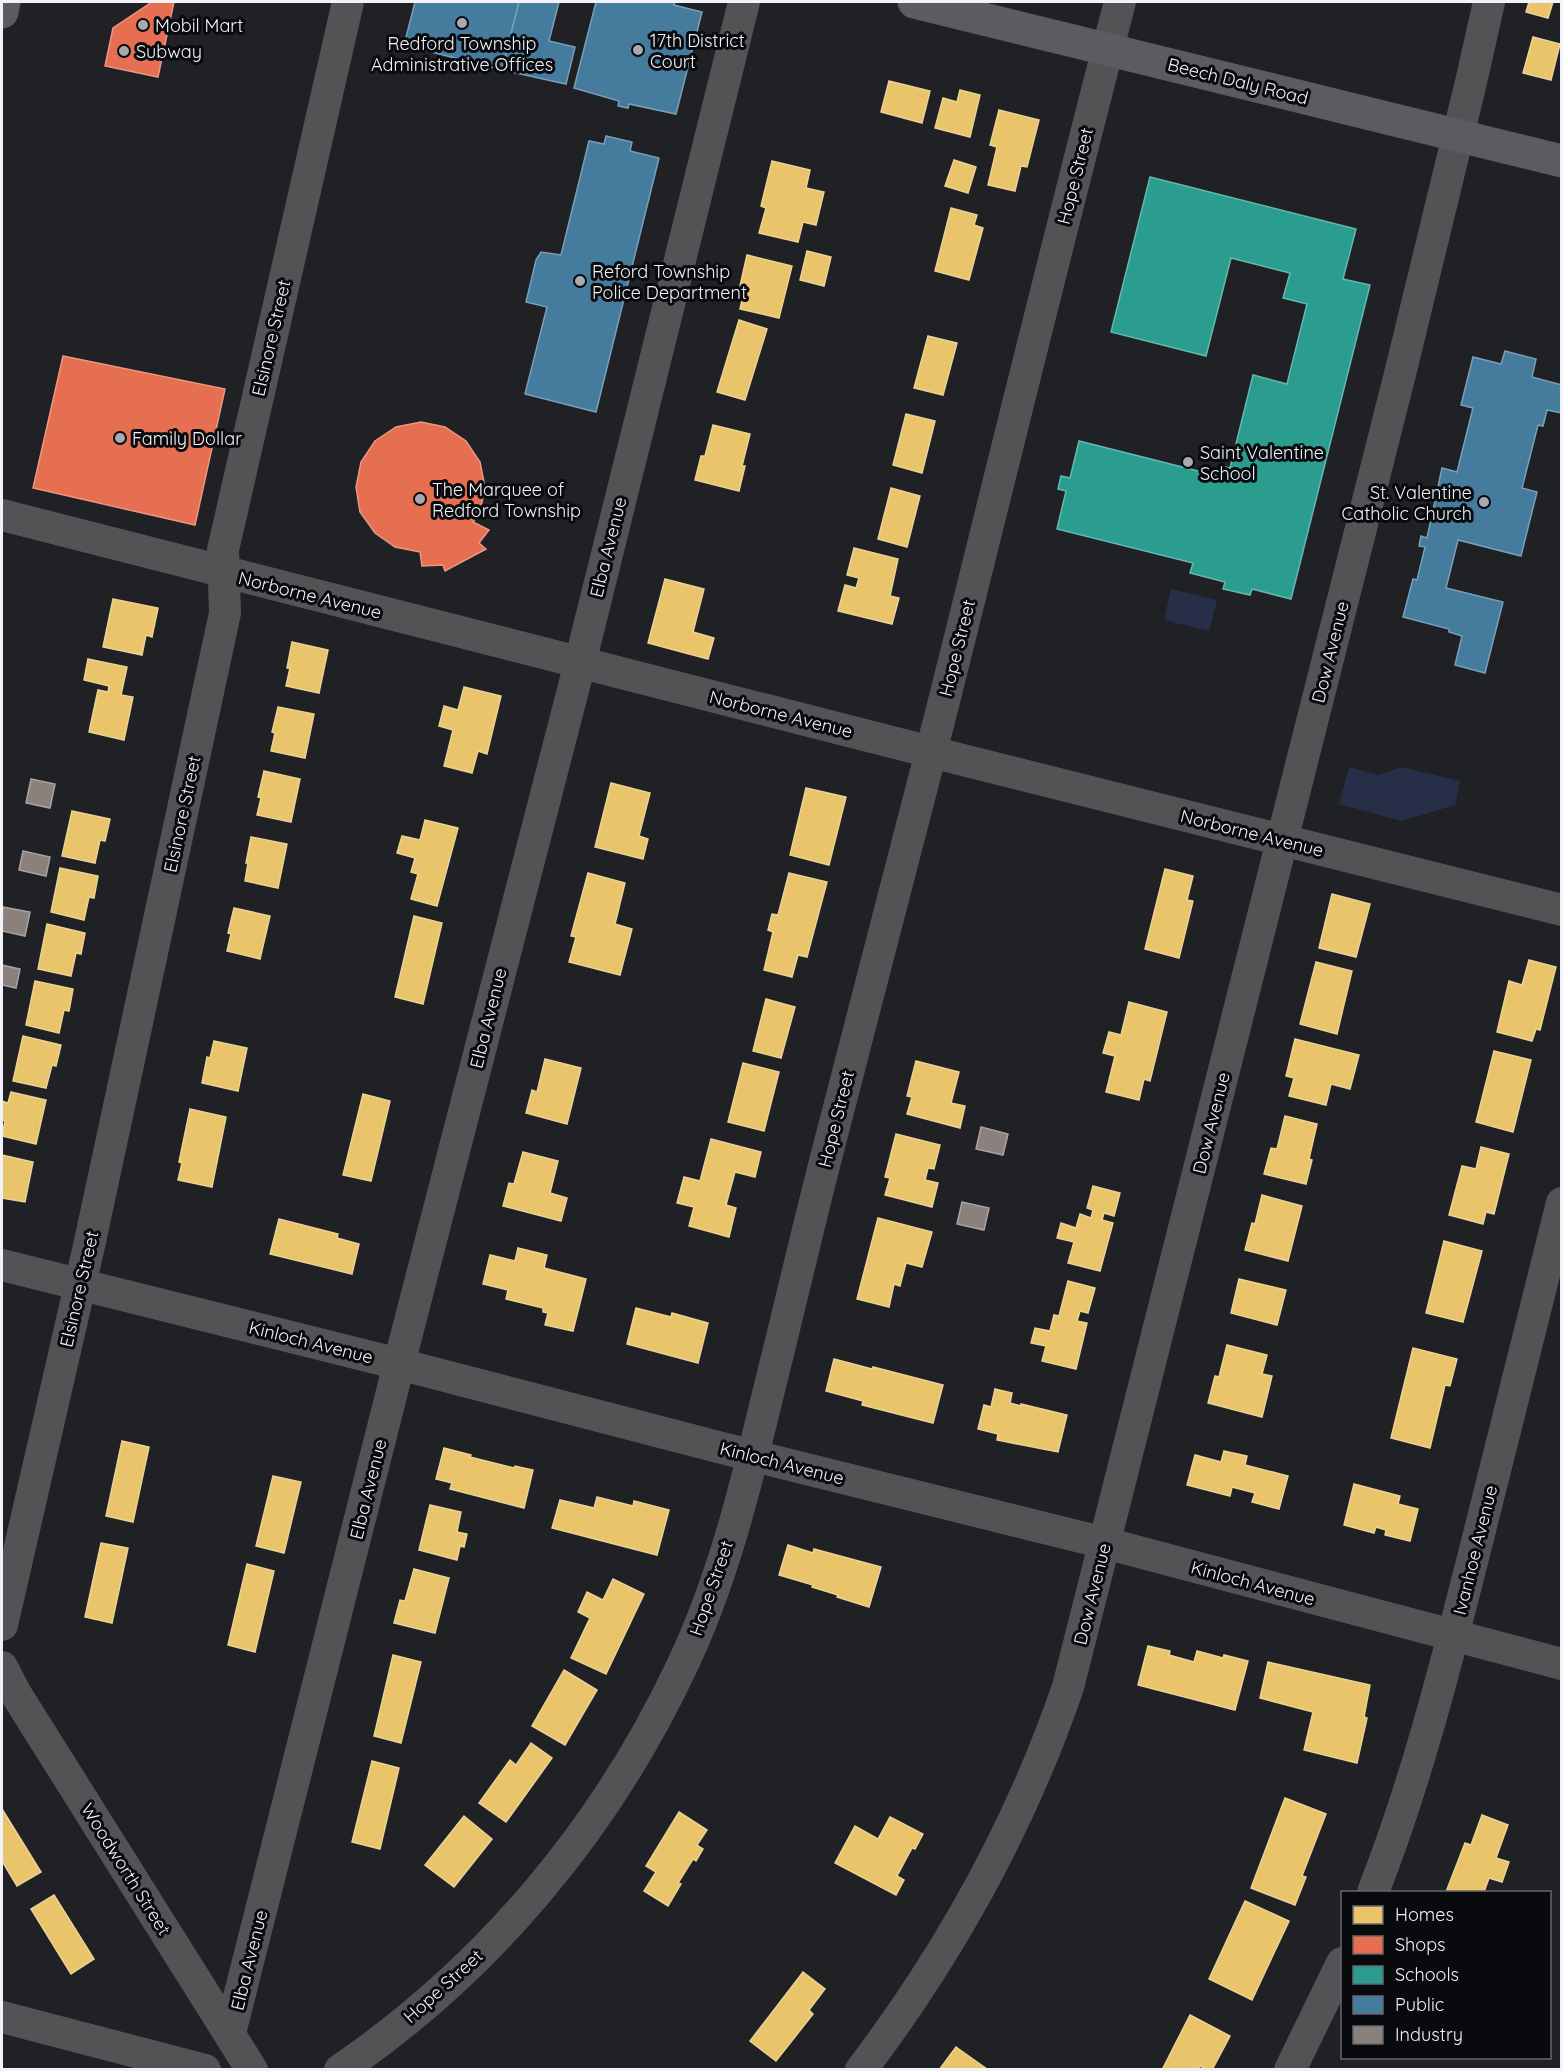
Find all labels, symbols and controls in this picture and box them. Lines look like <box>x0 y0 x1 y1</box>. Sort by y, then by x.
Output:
place label: Mobil Mart <box>155 14 243 37</box>
marker: Redford Township Administrative Offices <box>455 16 469 30</box>
marker: Mobil Mart <box>136 18 150 32</box>
place label: 17th District Court <box>650 29 745 73</box>
place label: Redford Township Administrative Offices <box>371 32 553 76</box>
place label: Subway <box>136 40 202 63</box>
marker: 17th District Court <box>631 43 645 57</box>
marker: Subway <box>117 44 131 58</box>
street label: Beech Daly Road <box>1165 52 1311 110</box>
street label: Hope Street <box>1052 125 1098 227</box>
place label: Reford Township Police Department <box>592 260 747 304</box>
marker: Reford Township Police Department <box>573 274 587 288</box>
street label: Elsinore Street <box>246 278 296 398</box>
place label: Family Dollar <box>132 427 242 450</box>
marker: Family Dollar <box>113 431 127 445</box>
place label: Saint Valentine School <box>1200 441 1324 485</box>
marker: Saint Valentine School <box>1181 455 1195 469</box>
place label: The Marquee of Redford Township <box>432 478 581 522</box>
place label: St. Valentine Catholic Church <box>1342 481 1472 525</box>
marker: The Marquee of Redford Township <box>413 492 427 506</box>
street label: Elba Avenue <box>584 494 632 600</box>
marker: St. Valentine Catholic Church <box>1477 495 1491 509</box>
street label: Norborne Avenue <box>236 566 384 624</box>
street label: Hope Street <box>934 597 980 699</box>
street label: Dow Avenue <box>1306 599 1354 705</box>
street label: Norborne Avenue <box>707 685 855 743</box>
street label: Elsinore Street <box>158 754 206 874</box>
street label: Norborne Avenue <box>1178 804 1326 862</box>
street label: Elba Avenue <box>464 965 512 1071</box>
street label: Hope Street <box>813 1068 859 1170</box>
street label: Dow Avenue <box>1187 1070 1235 1176</box>
street label: Elsinore Street <box>54 1229 104 1349</box>
street label: Kinloch Avenue <box>246 1315 376 1369</box>
street label: Elba Avenue <box>344 1436 392 1542</box>
street label: Kinloch Avenue <box>717 1436 847 1490</box>
street label: Ivanhoe Avenue <box>1448 1483 1502 1617</box>
street label: Hope Street <box>684 1537 738 1639</box>
street label: Dow Avenue <box>1068 1541 1116 1647</box>
street label: Kinloch Avenue <box>1189 1555 1317 1611</box>
street label: Woodworth Street <box>76 1799 176 1939</box>
legend <box>1341 1891 1551 2059</box>
text: Homes <box>1395 1903 1454 1926</box>
street label: Elba Avenue <box>225 1907 273 2013</box>
text: Shops <box>1395 1933 1446 1956</box>
street label: Hope Street <box>399 1944 487 2028</box>
text: Schools <box>1395 1963 1459 1986</box>
text: Public <box>1395 1993 1444 2016</box>
text: Industry <box>1395 2023 1463 2046</box>

